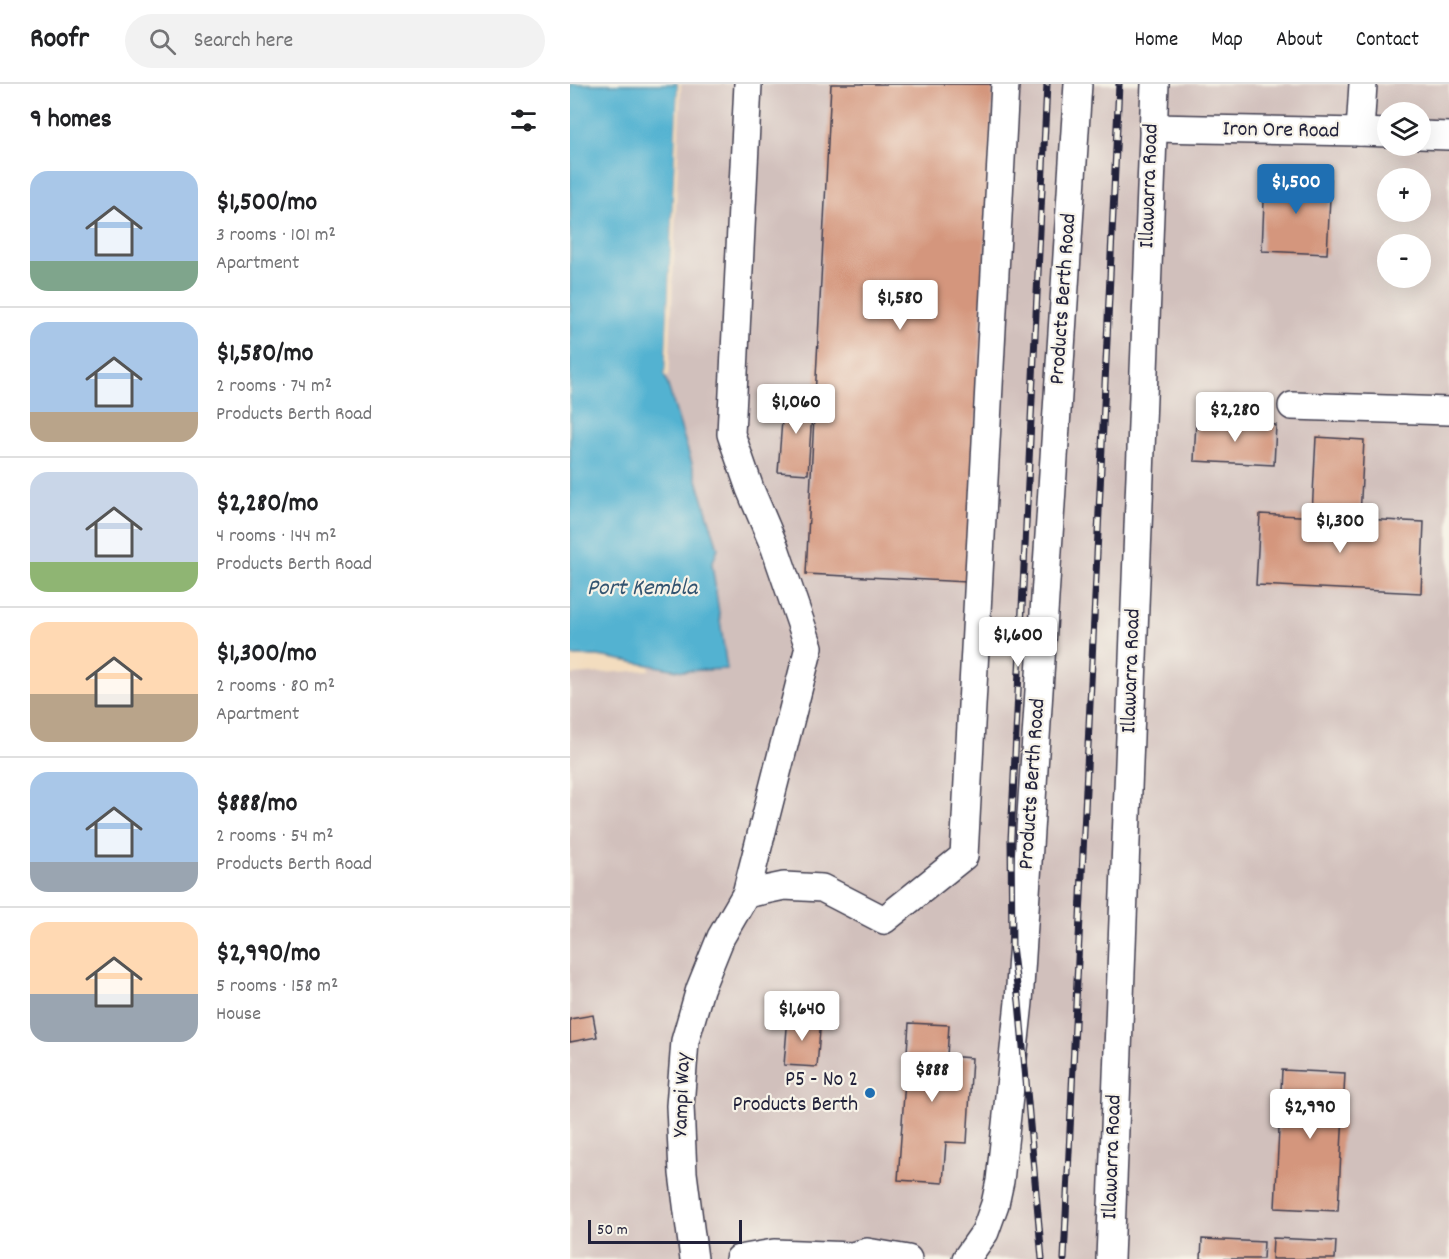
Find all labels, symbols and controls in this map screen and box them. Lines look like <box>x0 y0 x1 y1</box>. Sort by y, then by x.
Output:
search box <box>125 14 545 68</box>
text: Roofr <box>30 21 89 61</box>
icon: search <box>146 25 179 58</box>
text: Search here <box>194 26 293 57</box>
text: Home <box>1134 26 1178 56</box>
text: Map <box>1211 26 1243 56</box>
text: About <box>1276 26 1323 56</box>
text: Contact <box>1356 26 1419 56</box>
text: 9 homes <box>30 102 112 139</box>
map controls <box>1377 102 1431 288</box>
button: layers <box>1377 102 1431 156</box>
icon: filters <box>507 104 540 137</box>
street label: Iron Ore Road <box>1222 114 1340 148</box>
street label: Illawarra Road <box>1132 123 1168 249</box>
pin: $1,500 <box>1247 164 1345 215</box>
button: + <box>1377 168 1431 222</box>
text: $1,500 <box>1271 169 1321 197</box>
text: $1,500/mo <box>216 185 317 222</box>
icon: home <box>78 195 150 267</box>
street label: Products Berth Road <box>1043 212 1085 386</box>
text: 3 rooms · 101 m² <box>216 222 336 250</box>
button: − <box>1377 234 1431 288</box>
text: Apartment <box>216 250 299 278</box>
pin: $1,580 <box>851 280 949 331</box>
text: $1,580 <box>877 285 923 313</box>
text: $1,580/mo <box>216 336 313 373</box>
icon: home <box>78 346 150 418</box>
text: 2 rooms · 74 m² <box>216 373 332 401</box>
pin: $1,060 <box>747 384 845 435</box>
text: $1,060 <box>771 389 821 417</box>
pin: $2,280 <box>1186 392 1284 443</box>
text: $2,280 <box>1210 397 1260 425</box>
text: Products Berth Road <box>216 401 372 429</box>
text: $2,280/mo <box>216 486 318 523</box>
icon: home <box>78 496 150 568</box>
pin: $1,300 <box>1291 503 1389 554</box>
text: $1,300 <box>1316 508 1365 536</box>
text: 4 rooms · 144 m² <box>216 523 337 551</box>
text: Products Berth Road <box>216 551 372 579</box>
water label: Port Kembla <box>587 572 699 606</box>
street label: Illawarra Road <box>1114 608 1150 734</box>
pin: $1,600 <box>969 617 1067 668</box>
text: $1,600 <box>993 622 1043 650</box>
text: $1,300/mo <box>216 636 317 673</box>
icon: home <box>78 646 150 718</box>
text: 2 rooms · 80 m² <box>216 673 335 701</box>
street label: Products Berth Road <box>1012 697 1054 871</box>
text: Apartment <box>216 701 299 729</box>
text: $888/mo <box>216 786 297 823</box>
icon: home <box>78 796 150 868</box>
text: 2 rooms · 54 m² <box>216 823 334 851</box>
text: Products Berth Road <box>216 851 372 879</box>
text: $2,990/mo <box>216 936 320 973</box>
icon: home <box>78 946 150 1018</box>
text: 5 rooms · 158 m² <box>216 973 338 1001</box>
pin: $1,640 <box>753 991 851 1042</box>
text: $1,640 <box>778 996 826 1024</box>
text: House <box>216 1001 261 1029</box>
street label: Yampi Way <box>666 1051 700 1138</box>
pin: $888 <box>896 1052 968 1103</box>
text: $888 <box>915 1057 949 1085</box>
place label: P5 - No 2 Products Berth <box>733 1065 858 1121</box>
marker: P5 - No 2 Products Berth <box>863 1086 877 1100</box>
pin: $2,990 <box>1261 1089 1359 1140</box>
street label: Illawarra Road <box>1095 1094 1131 1220</box>
text: $2,990 <box>1284 1094 1336 1122</box>
scale bar <box>588 1217 742 1244</box>
text: 50 m <box>597 1219 628 1242</box>

